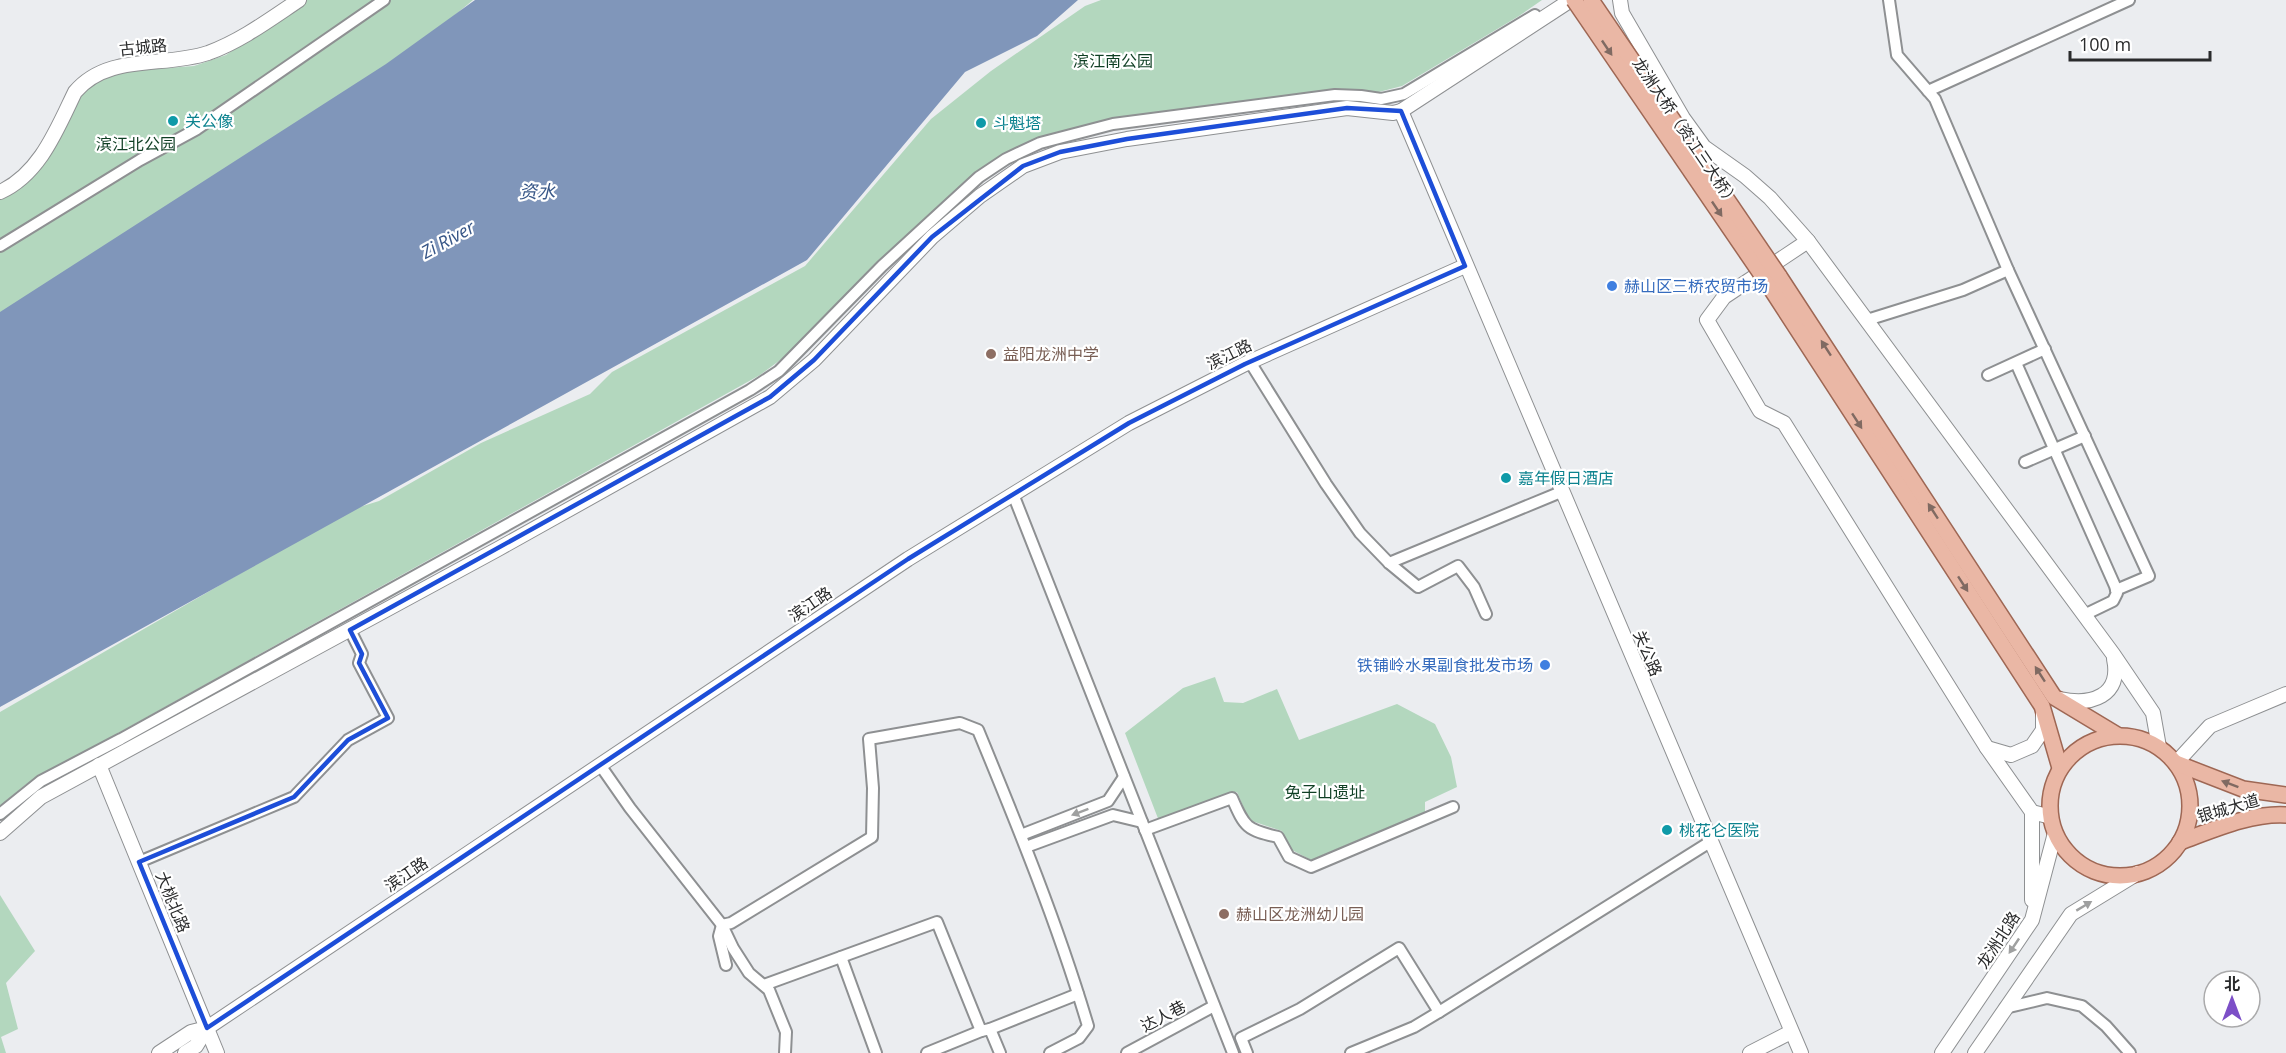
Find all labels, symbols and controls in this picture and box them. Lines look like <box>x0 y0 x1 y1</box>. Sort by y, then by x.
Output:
scale bar <box>2070 24 2210 62</box>
text: 100 m <box>2079 32 2131 56</box>
street label: 古城路 <box>118 34 168 60</box>
one-way arrow <box>1601 40 1613 56</box>
park label: 滨江南公园 <box>1073 50 1153 72</box>
street label: 龙洲大桥（资江三大桥） <box>1628 53 1744 211</box>
place label: 关公像 <box>185 110 233 132</box>
place label: 斗魁塔 <box>993 112 1041 134</box>
marker: 关公像 <box>166 114 180 128</box>
marker: 斗魁塔 <box>974 116 988 130</box>
park label: 滨江北公园 <box>96 133 176 155</box>
water label: 资水 <box>519 179 556 203</box>
one-way arrow <box>1711 201 1723 217</box>
water label: Zi River <box>415 214 479 264</box>
place label: 赫山区三桥农贸市场 <box>1624 275 1768 297</box>
marker: 赫山区三桥农贸市场 <box>1605 279 1619 293</box>
street label: 滨江路 <box>1203 334 1255 374</box>
one-way arrow <box>1821 340 1832 356</box>
place label: 益阳龙洲中学 <box>1003 343 1099 365</box>
marker: 益阳龙洲中学 <box>984 347 998 361</box>
one-way arrow <box>1851 413 1862 429</box>
place label: 嘉年假日酒店 <box>1518 467 1614 489</box>
marker: 嘉年假日酒店 <box>1499 471 1513 485</box>
one-way arrow <box>1927 504 1939 520</box>
one-way arrow <box>1957 576 1969 592</box>
street label: 滨江路 <box>784 581 836 627</box>
street label: 关公路 <box>1628 627 1668 679</box>
place label: 铁铺岭水果副食批发市场 <box>1357 654 1533 676</box>
marker: 铁铺岭水果副食批发市场 <box>1538 658 1552 672</box>
one-way arrow <box>2034 666 2045 683</box>
one-way arrow <box>2221 779 2239 788</box>
park label: 兔子山遗址 <box>1285 781 1365 803</box>
street label: 银城大道 <box>2194 789 2262 827</box>
one-way arrow <box>1071 807 1089 817</box>
place label: 桃花仑医院 <box>1679 819 1759 841</box>
marker: 桃花仑医院 <box>1660 823 1674 837</box>
street label: 滨江路 <box>380 851 432 897</box>
street label: 大桃北路 <box>151 868 195 936</box>
one-way arrow <box>2076 901 2093 911</box>
place label: 赫山区龙洲幼儿园 <box>1236 903 1364 925</box>
marker: 赫山区龙洲幼儿园 <box>1217 907 1231 921</box>
street label: 龙洲北路 <box>1971 907 2025 973</box>
one-way arrow <box>2009 938 2020 954</box>
north arrow <box>2202 969 2262 1029</box>
text: 北 <box>2224 973 2240 995</box>
street label: 达人巷 <box>1137 995 1189 1037</box>

